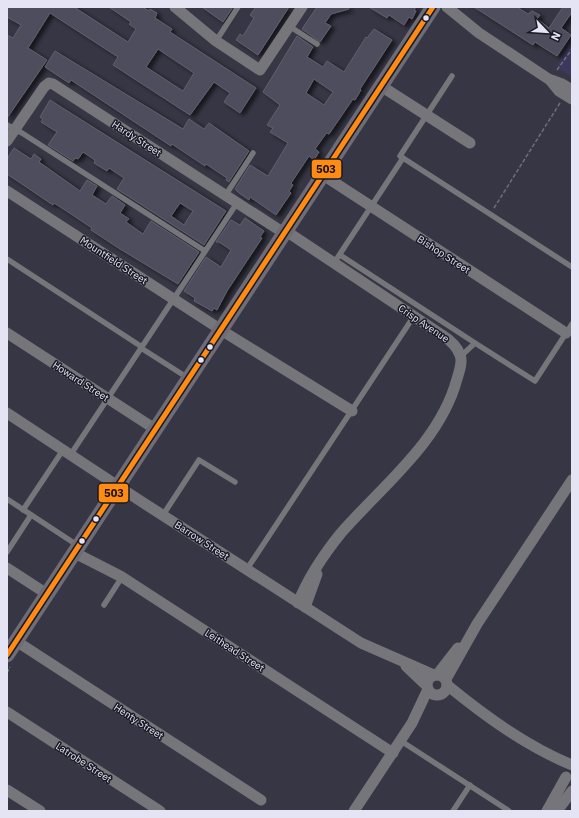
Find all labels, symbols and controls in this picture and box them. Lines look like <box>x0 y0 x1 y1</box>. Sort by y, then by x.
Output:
north arrow <box>527 12 567 52</box>
unlabelled marker <box>421 13 431 23</box>
text: N <box>548 30 564 43</box>
street label: Hardy Street <box>109 118 164 160</box>
line badge: 503 <box>311 159 342 179</box>
text: 503 <box>316 162 336 176</box>
street label: Bishop Street <box>415 232 473 277</box>
street label: Mountfield Street <box>77 234 150 287</box>
street label: Crisp Avenue <box>396 302 452 346</box>
unlabelled marker <box>205 342 215 352</box>
unlabelled marker <box>196 355 206 365</box>
street label: Howard Street <box>50 358 112 405</box>
line badge: 503 <box>98 483 129 503</box>
text: 503 <box>104 486 124 500</box>
unlabelled marker <box>91 514 101 524</box>
street label: Barrow Street <box>172 518 232 563</box>
unlabelled marker <box>77 536 87 546</box>
street label: Leithead Street <box>202 626 267 675</box>
street label: Henty Street <box>111 701 166 743</box>
street label: Latrobe Street <box>53 739 115 786</box>

